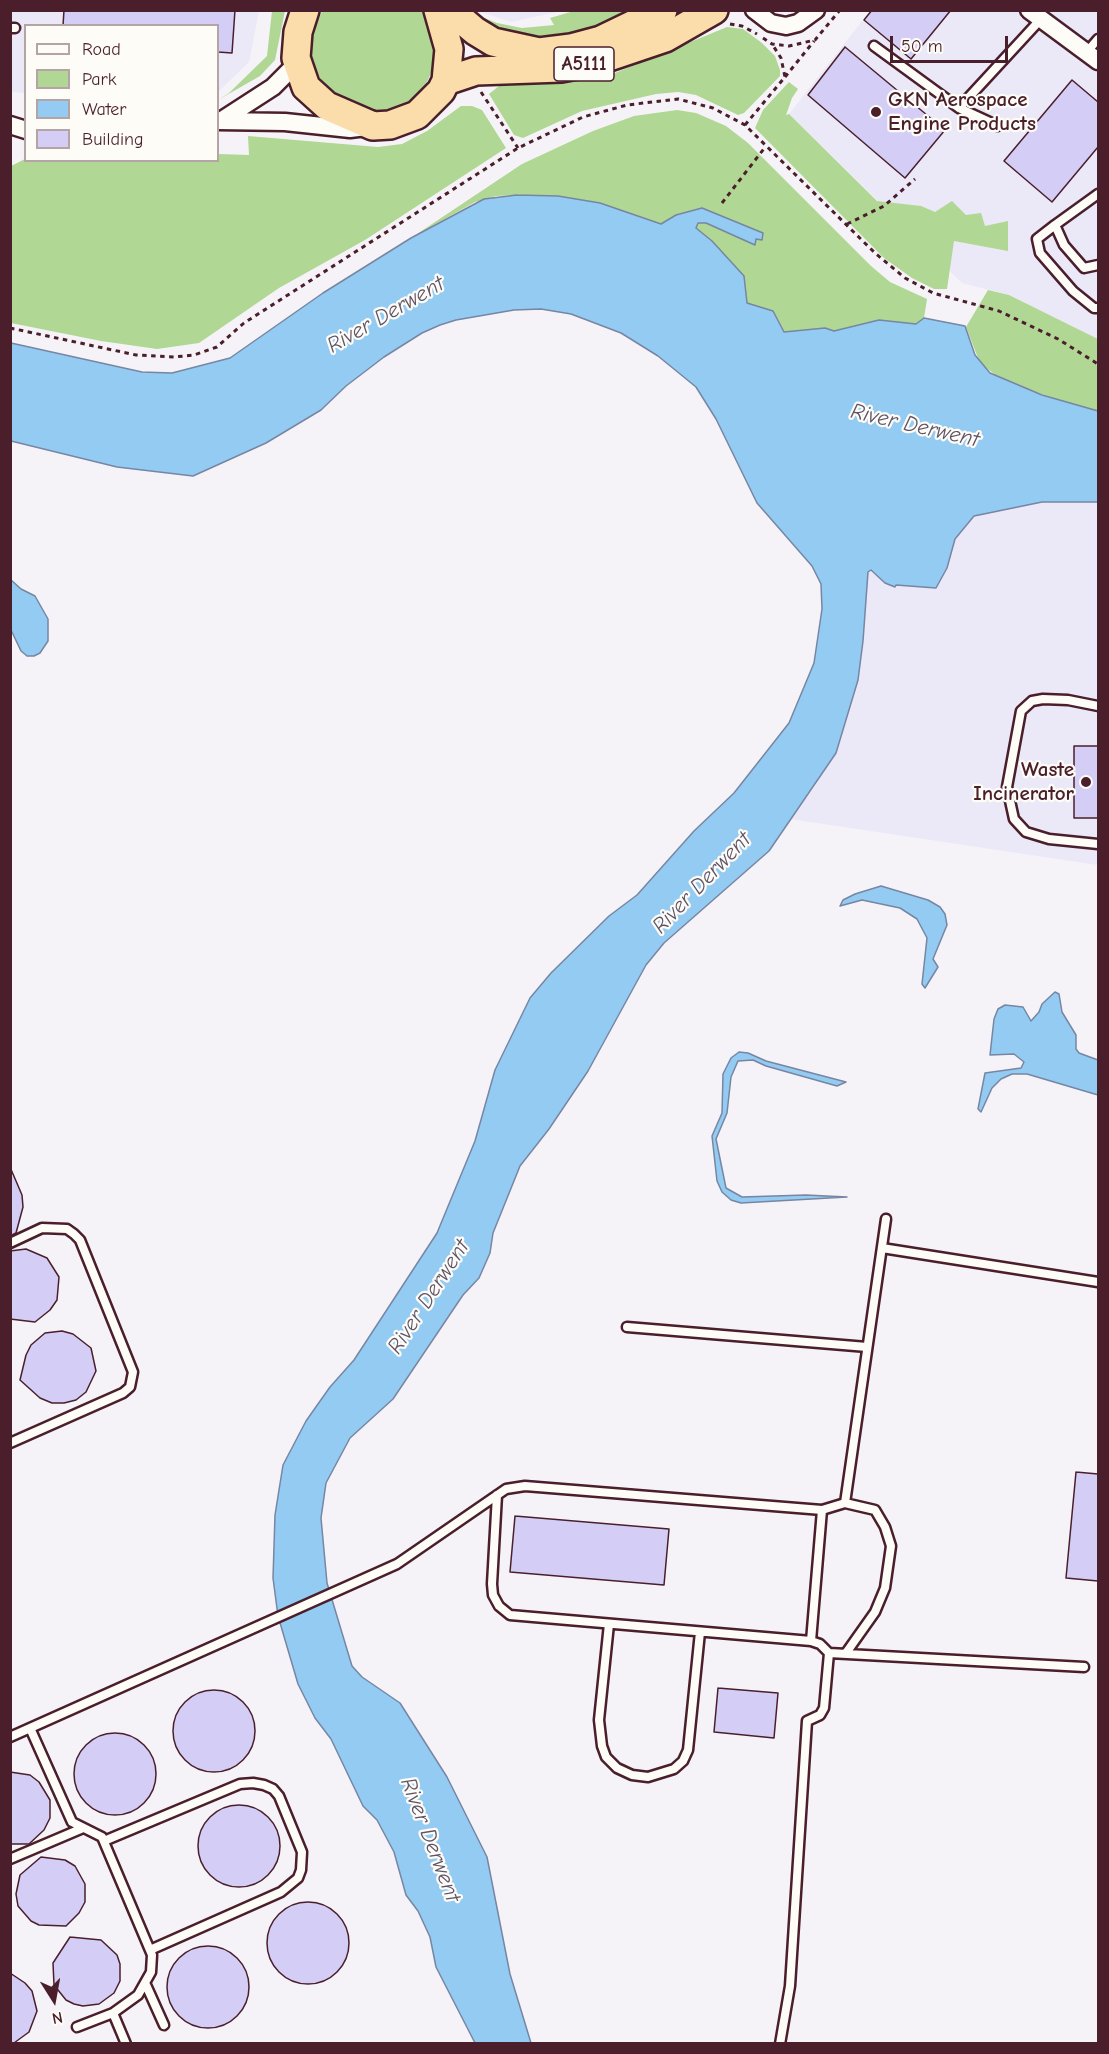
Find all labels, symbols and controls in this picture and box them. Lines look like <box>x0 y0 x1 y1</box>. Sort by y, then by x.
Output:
legend <box>24 24 219 162</box>
scale bar <box>893 24 1012 62</box>
text: 50 m <box>901 36 943 57</box>
text: Road <box>82 39 121 60</box>
road number: A5111 <box>554 47 614 81</box>
text: Park <box>82 69 116 90</box>
place label: GKN Aerospace Engine Products <box>888 87 1036 137</box>
text: Water <box>82 99 126 120</box>
marker: GKN Aerospace Engine Products <box>869 105 883 119</box>
text: Building <box>82 129 144 150</box>
water label: River Derwent <box>323 271 449 359</box>
water label: River Derwent <box>848 398 982 454</box>
place label: Waste Incinerator <box>973 757 1074 807</box>
marker: Waste Incinerator <box>1079 775 1093 789</box>
water label: River Derwent <box>647 827 757 939</box>
water label: River Derwent <box>382 1235 476 1359</box>
water label: River Derwent <box>394 1774 466 1906</box>
north arrow <box>24 1970 84 2030</box>
text: N <box>51 2008 64 2027</box>

